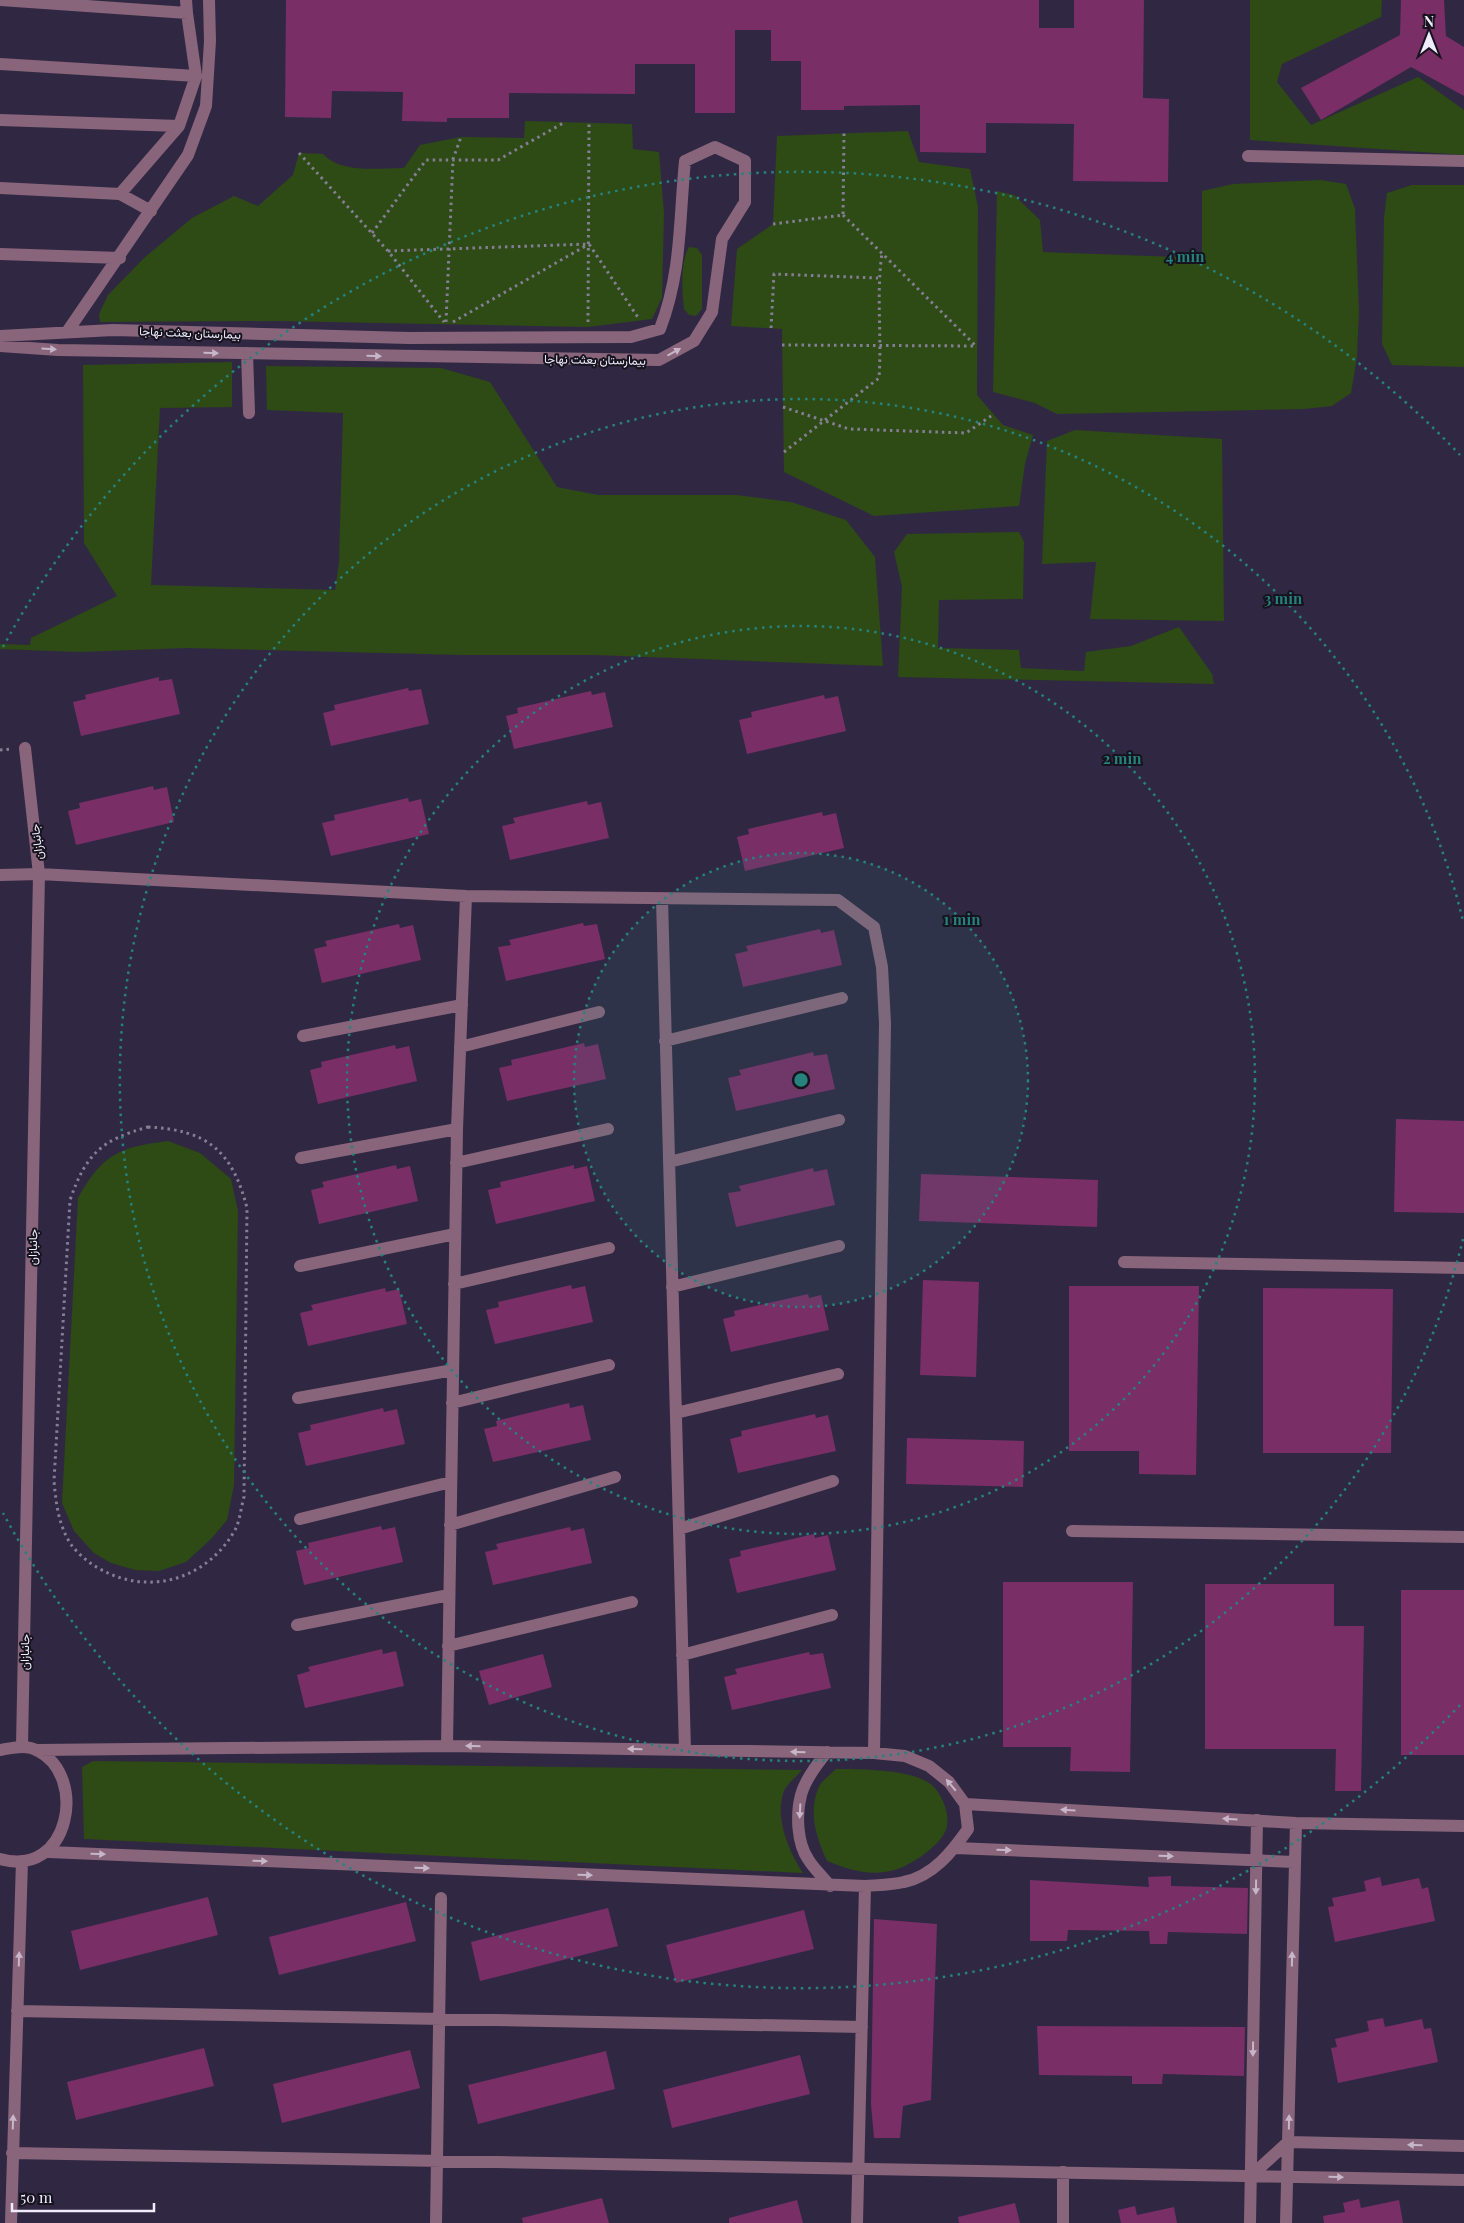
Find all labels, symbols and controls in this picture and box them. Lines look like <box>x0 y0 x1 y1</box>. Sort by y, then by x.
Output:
north arrow <box>1404 10 1454 60</box>
text: N <box>1424 12 1434 31</box>
text: 4 min <box>1166 246 1205 266</box>
street label: بیمارستان بعثت نهاجا <box>139 322 241 343</box>
one-way arrow <box>41 346 57 354</box>
one-way arrow <box>667 347 681 356</box>
one-way arrow <box>203 349 219 357</box>
street label: بیمارستان بعثت نهاجا <box>544 350 646 369</box>
one-way arrow <box>366 352 382 360</box>
text: 3 min <box>1264 588 1303 608</box>
text: 2 min <box>1103 748 1142 768</box>
street label: جانبازان <box>26 823 47 861</box>
text: 1 min <box>944 909 981 929</box>
centre of rings <box>792 1071 810 1089</box>
street label: جانبازان <box>24 1229 41 1265</box>
street label: جانبازان <box>16 1634 33 1670</box>
one-way arrow <box>465 1742 481 1750</box>
one-way arrow <box>627 1745 643 1753</box>
one-way arrow <box>790 1747 806 1755</box>
one-way arrow <box>945 1778 956 1791</box>
one-way arrow <box>795 1803 803 1819</box>
one-way arrow <box>1059 1805 1075 1813</box>
one-way arrow <box>1222 1814 1238 1822</box>
one-way arrow <box>996 1846 1012 1854</box>
one-way arrow <box>90 1850 106 1858</box>
one-way arrow <box>1158 1852 1174 1860</box>
one-way arrow <box>252 1857 268 1865</box>
one-way arrow <box>415 1864 431 1872</box>
one-way arrow <box>577 1871 593 1879</box>
one-way arrow <box>1252 1879 1260 1895</box>
one-way arrow <box>15 1951 23 1967</box>
one-way arrow <box>1288 1951 1296 1967</box>
one-way arrow <box>1249 2041 1257 2057</box>
one-way arrow <box>9 2114 17 2130</box>
one-way arrow <box>1285 2114 1293 2130</box>
one-way arrow <box>1407 2141 1423 2149</box>
one-way arrow <box>1329 2174 1345 2182</box>
scale bar <box>12 2180 155 2212</box>
text: 50 m <box>20 2187 53 2207</box>

